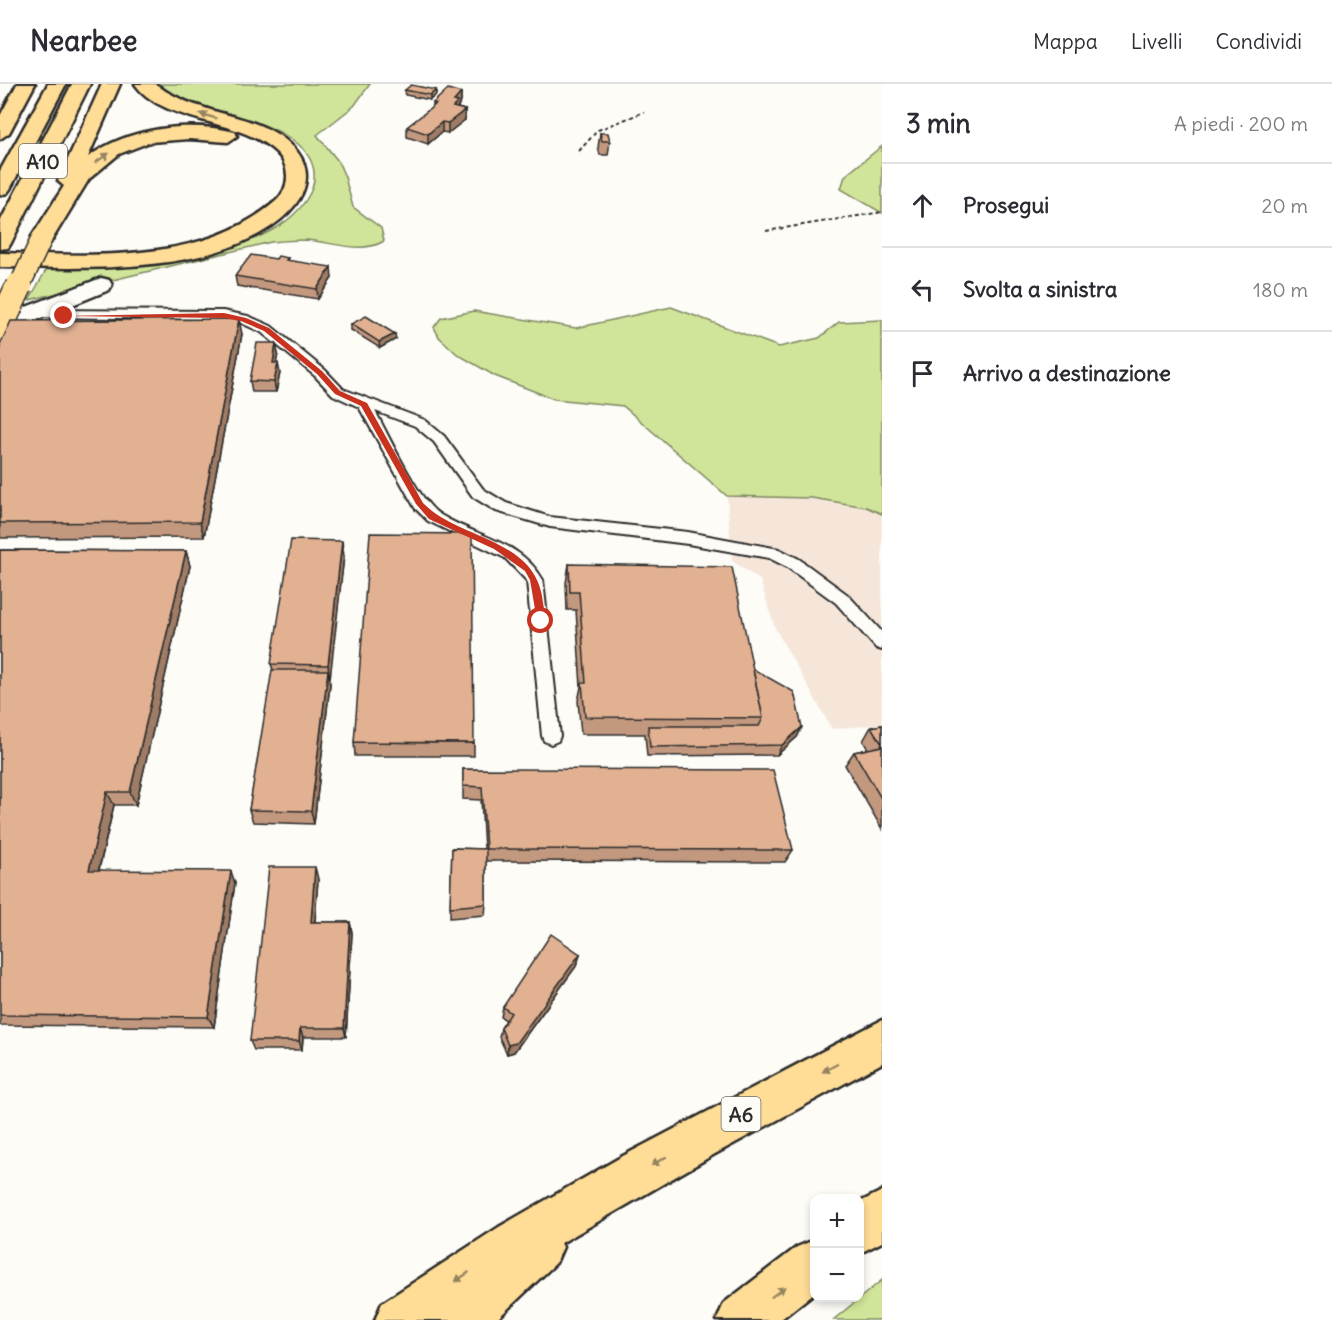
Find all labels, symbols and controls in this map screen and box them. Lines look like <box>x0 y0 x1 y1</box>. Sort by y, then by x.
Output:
text: Nearbee <box>30 23 137 59</box>
text: Mappa <box>1033 28 1098 55</box>
text: Livelli <box>1131 28 1182 55</box>
text: Condividi <box>1215 28 1302 55</box>
text: 3 min <box>906 107 971 140</box>
one-way arrow <box>199 111 217 120</box>
text: A piedi · 200 m <box>1174 111 1308 136</box>
road number: A10 <box>19 144 67 178</box>
one-way arrow <box>93 152 109 164</box>
icon: ahead <box>906 189 939 222</box>
text: Prosegui <box>963 191 1049 219</box>
text: 20 m <box>1262 193 1308 218</box>
icon: left <box>906 273 939 306</box>
text: Svolta a sinistra <box>963 275 1117 303</box>
text: 180 m <box>1253 277 1308 302</box>
route end <box>50 302 76 328</box>
icon: arrive <box>906 357 939 390</box>
text: Arrivo a destinazione <box>963 359 1171 387</box>
route start <box>527 607 553 633</box>
one-way arrow <box>821 1063 838 1073</box>
road number: A6 <box>722 1097 760 1131</box>
one-way arrow <box>651 1155 667 1166</box>
map controls <box>810 1194 864 1302</box>
button: + <box>810 1194 864 1248</box>
button: − <box>810 1248 864 1302</box>
one-way arrow <box>454 1271 470 1282</box>
one-way arrow <box>769 1286 785 1298</box>

